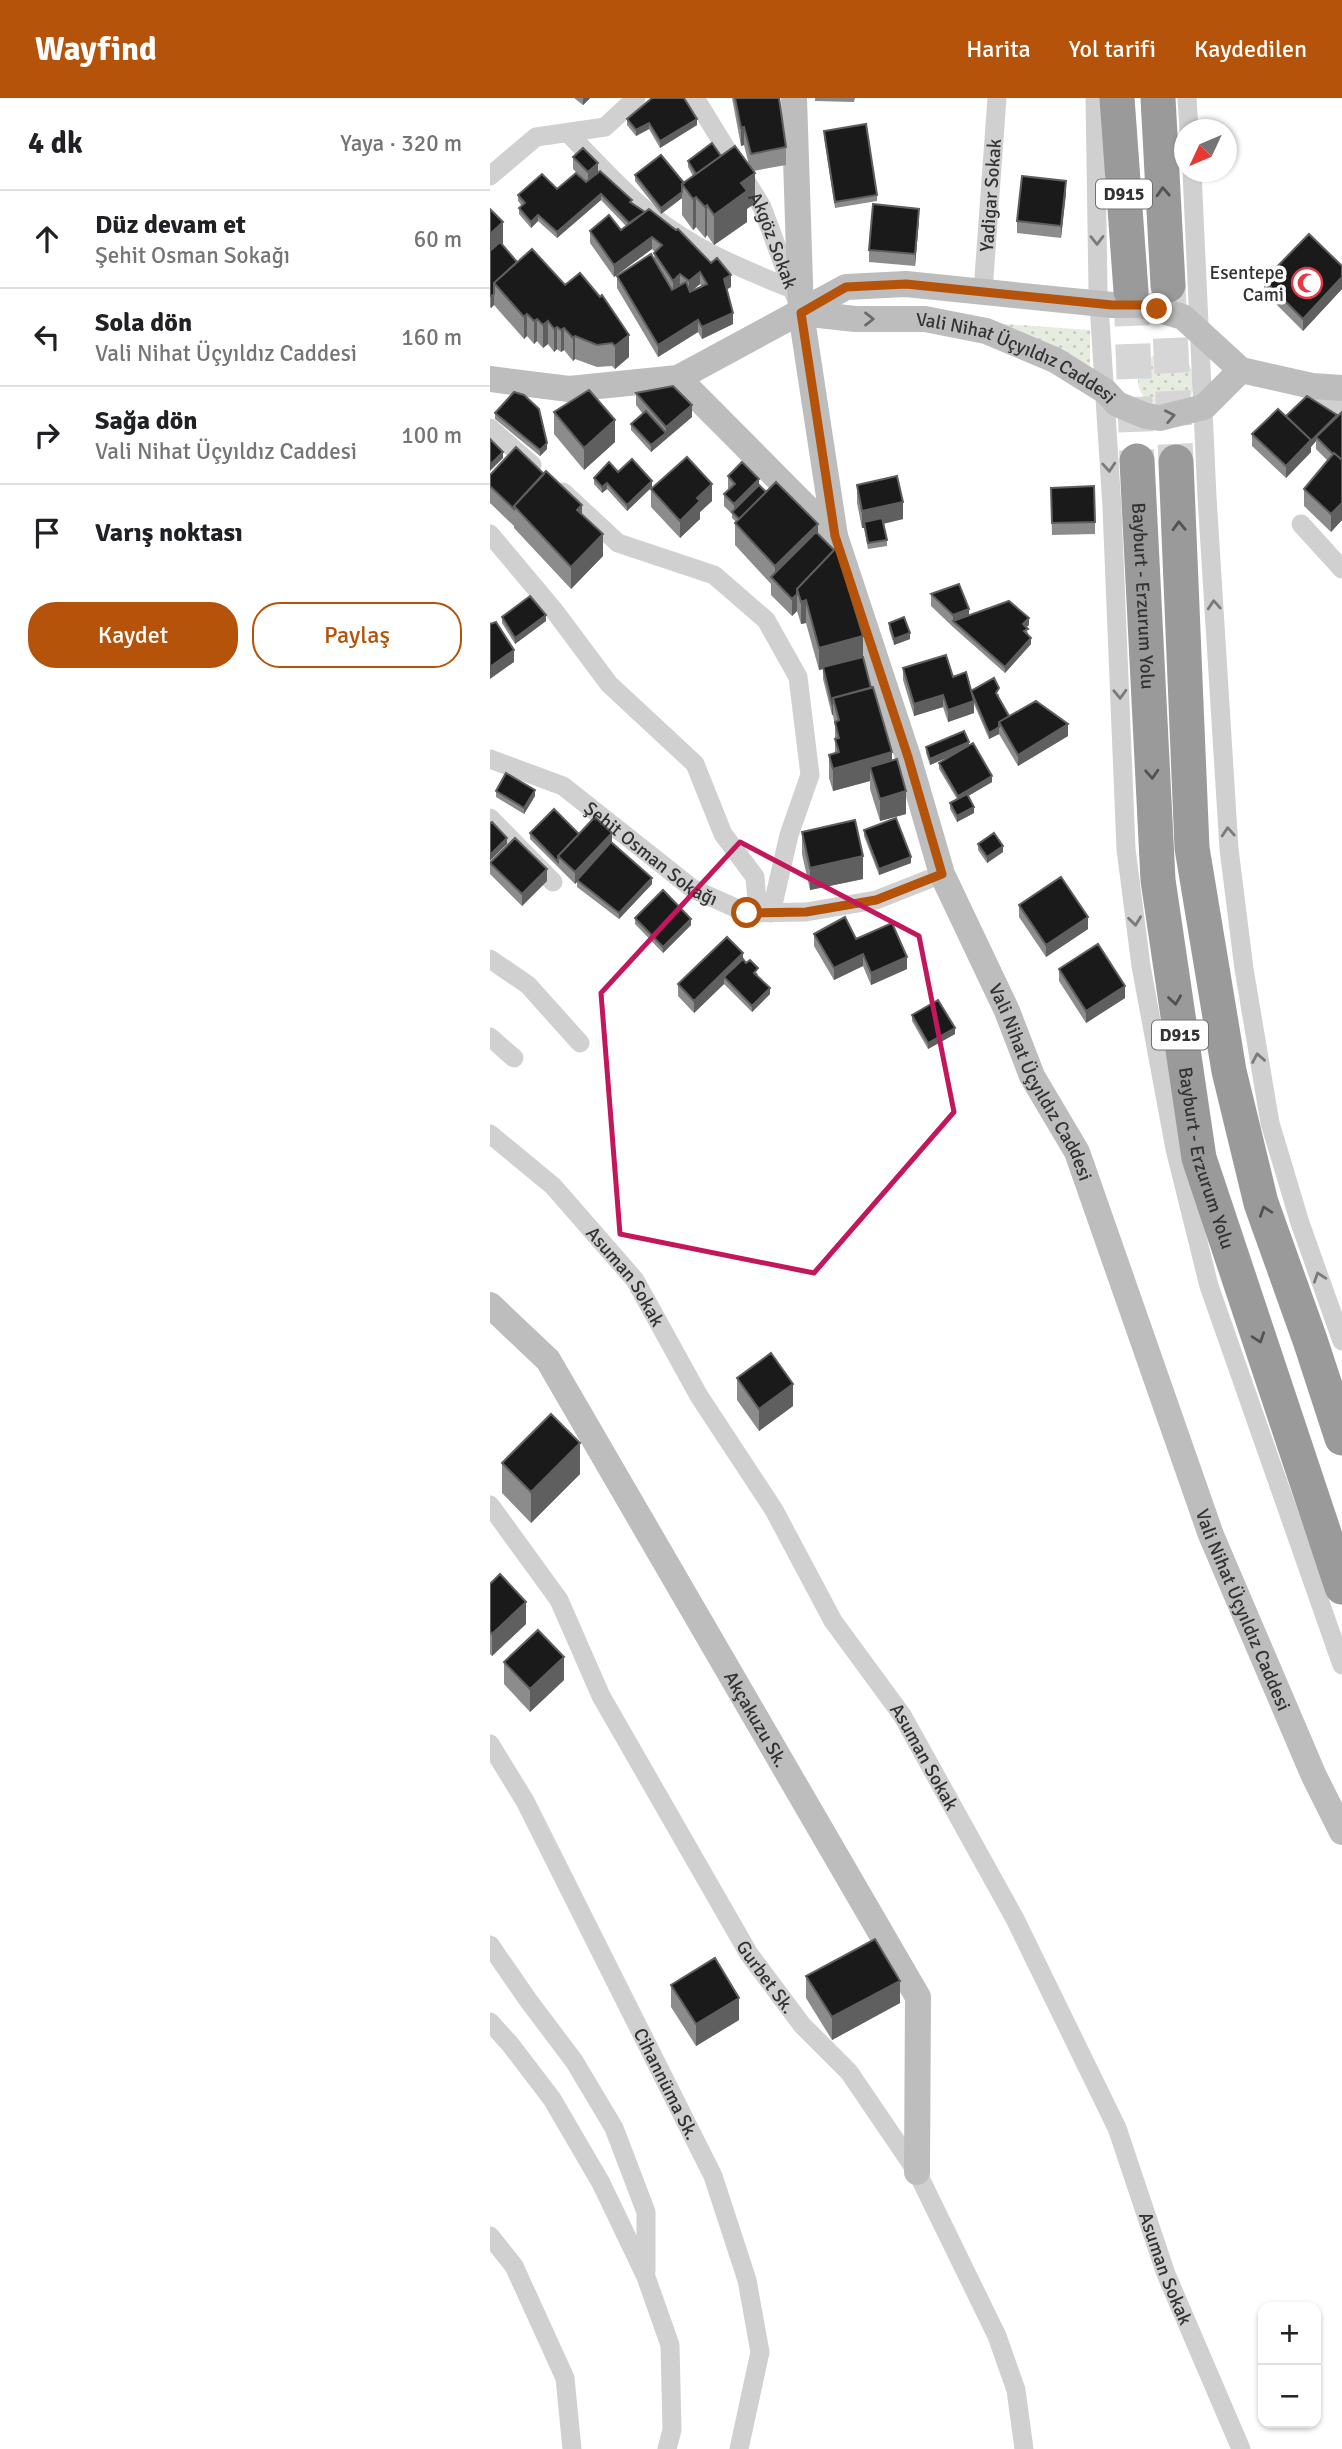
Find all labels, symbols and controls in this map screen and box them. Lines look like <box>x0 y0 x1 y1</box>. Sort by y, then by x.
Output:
text: Wayfind <box>35 29 157 70</box>
text: Harita <box>966 34 1031 64</box>
text: Yol tarifi <box>1069 34 1156 64</box>
text: Kaydedilen <box>1194 34 1307 64</box>
north arrow <box>1174 119 1237 182</box>
text: 4 dk <box>28 125 83 162</box>
text: Yaya · 320 m <box>340 129 462 158</box>
street label: Yadigar Sokak <box>975 137 1007 253</box>
road number: D915 <box>1096 180 1152 208</box>
one-way arrow <box>1155 186 1170 197</box>
street label: Akgöz Sokak <box>742 187 802 293</box>
text: Düz devam et <box>95 209 246 241</box>
icon: ahead <box>28 220 66 258</box>
text: 60 m <box>414 225 462 254</box>
one-way arrow <box>1089 235 1105 245</box>
text: Şehit Osman Sokağı <box>95 241 290 270</box>
place label: Esentepe Cami <box>1209 261 1284 307</box>
mosque icon: Esentepe Cami <box>1290 266 1324 300</box>
route end <box>1141 293 1172 324</box>
text: Sola dön <box>95 307 192 339</box>
street label: Vali Nihat Üçyıldız Caddesi <box>916 308 1121 409</box>
one-way arrow <box>864 311 875 327</box>
icon: left <box>28 318 66 356</box>
text: 160 m <box>401 323 462 352</box>
text: Vali Nihat Üçyıldız Caddesi <box>95 339 357 368</box>
text: Sağa dön <box>95 405 198 437</box>
one-way arrow <box>1164 409 1176 424</box>
icon: right <box>28 416 66 454</box>
text: 100 m <box>401 421 462 450</box>
text: Vali Nihat Üçyıldız Caddesi <box>95 437 357 466</box>
one-way arrow <box>1102 462 1117 473</box>
street label: Bayburt - Erzurum Yolu <box>1126 502 1159 690</box>
icon: arrive <box>28 514 66 552</box>
text: Varış noktası <box>95 517 243 549</box>
one-way arrow <box>1171 521 1186 532</box>
one-way arrow <box>1206 600 1221 611</box>
button: Kaydet <box>28 602 238 668</box>
button: Paylaş <box>252 602 462 668</box>
one-way arrow <box>1112 689 1127 700</box>
one-way arrow <box>1145 769 1160 780</box>
street label: Şehit Osman Sokağı <box>579 796 721 911</box>
one-way arrow <box>1221 827 1236 838</box>
route start <box>731 897 762 928</box>
one-way arrow <box>1127 915 1142 927</box>
street label: Vali Nihat Üçyıldız Caddesi <box>983 980 1097 1184</box>
one-way arrow <box>1167 994 1182 1006</box>
road number: D915 <box>1152 1020 1208 1050</box>
one-way arrow <box>1252 1052 1267 1064</box>
street label: Bayburt - Erzurum Yolu <box>1173 1065 1239 1252</box>
one-way arrow <box>1259 1206 1273 1218</box>
street label: Asuman Sokak <box>581 1222 669 1331</box>
one-way arrow <box>1313 1271 1327 1283</box>
one-way arrow <box>1251 1332 1265 1344</box>
street label: Vali Nihat Üçyıldız Caddesi <box>1190 1506 1296 1715</box>
street label: Akçakuzu Sk. <box>718 1667 793 1772</box>
street label: Asuman Sokak <box>884 1699 964 1815</box>
street label: Gurbet Sk. <box>731 1936 800 2019</box>
street label: Cihannüma Sk. <box>628 2024 704 2144</box>
street label: Asuman Sokak <box>1133 2209 1198 2329</box>
map controls <box>1258 2302 1321 2428</box>
button: + <box>1258 2302 1321 2365</box>
button: − <box>1258 2365 1321 2428</box>

